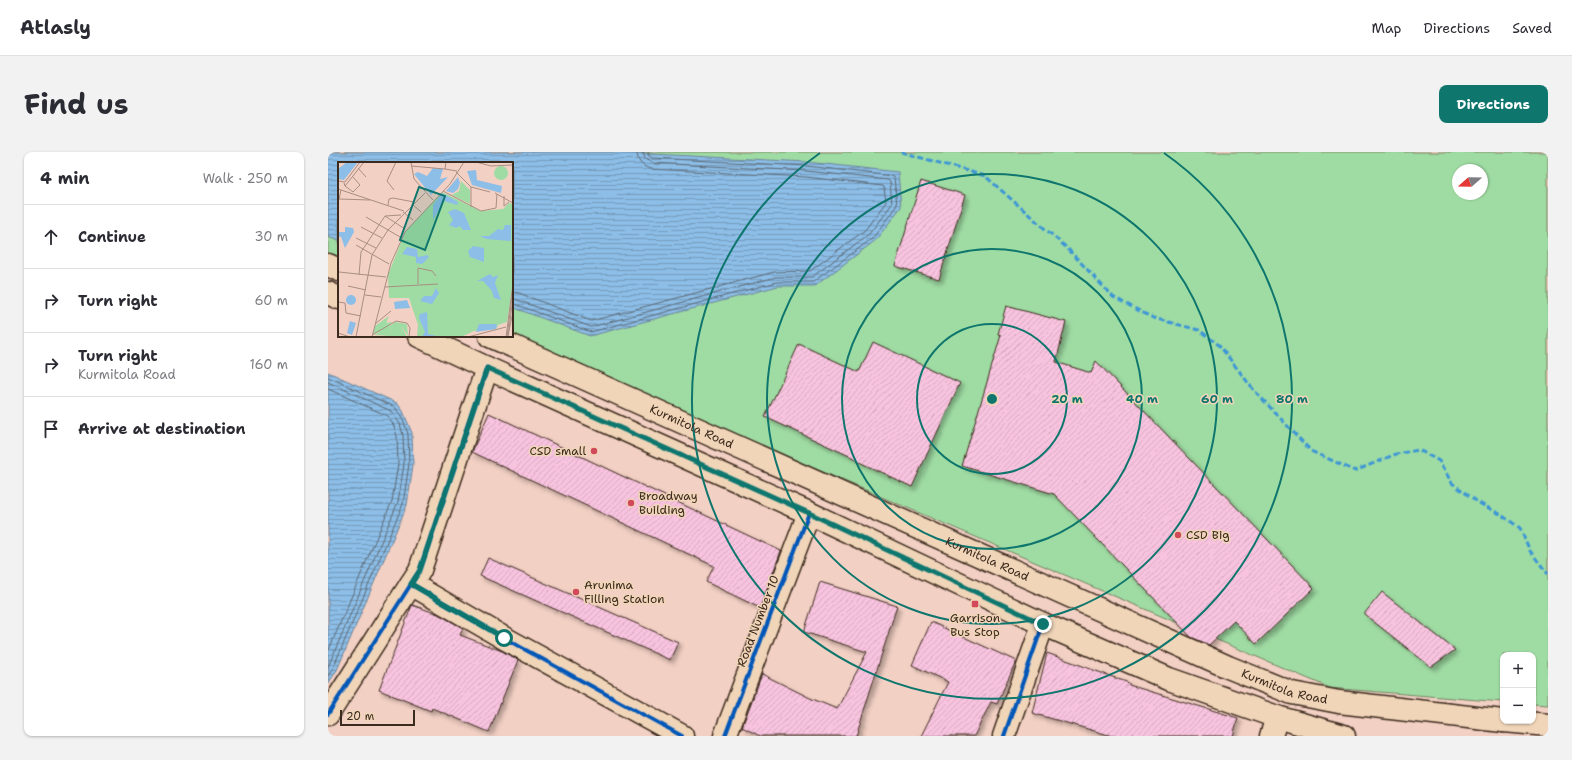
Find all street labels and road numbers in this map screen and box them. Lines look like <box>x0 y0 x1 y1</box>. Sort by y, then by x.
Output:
street label: Kurmitola Road <box>647 401 736 452</box>
street label: Kurmitola Road <box>943 533 1032 585</box>
street label: Road Number 10 <box>733 573 783 669</box>
street label: Kurmitola Road <box>1239 665 1329 708</box>

